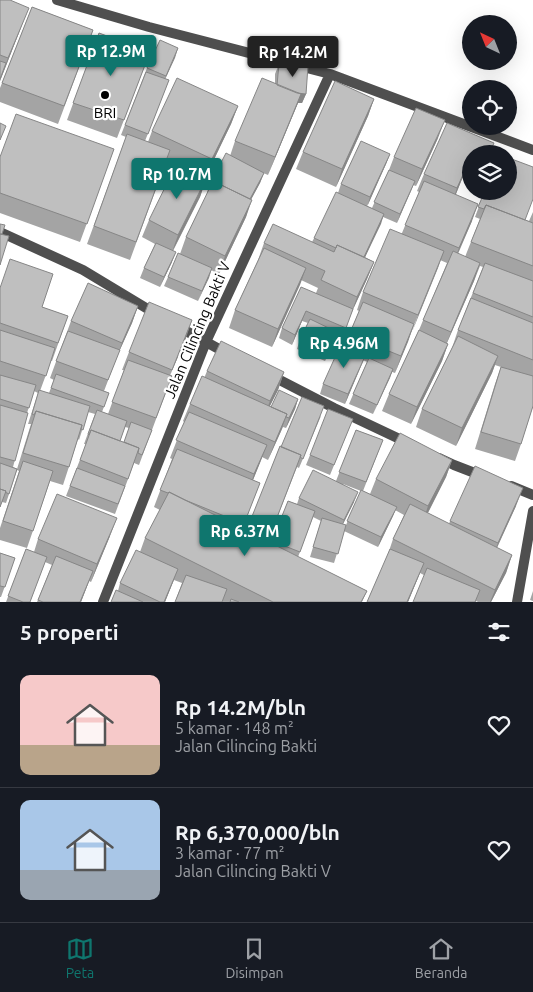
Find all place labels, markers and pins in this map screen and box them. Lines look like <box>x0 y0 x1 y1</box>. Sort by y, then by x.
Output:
pin: Rp 12.9M <box>59 34 163 77</box>
pin: Rp 14.2M <box>241 36 345 78</box>
marker: BRI <box>99 89 111 101</box>
place label: BRI <box>94 104 116 121</box>
pin: Rp 10.7M <box>125 158 229 200</box>
pin: Rp 4.96M <box>292 326 396 369</box>
pin: Rp 6.37M <box>193 514 297 557</box>

